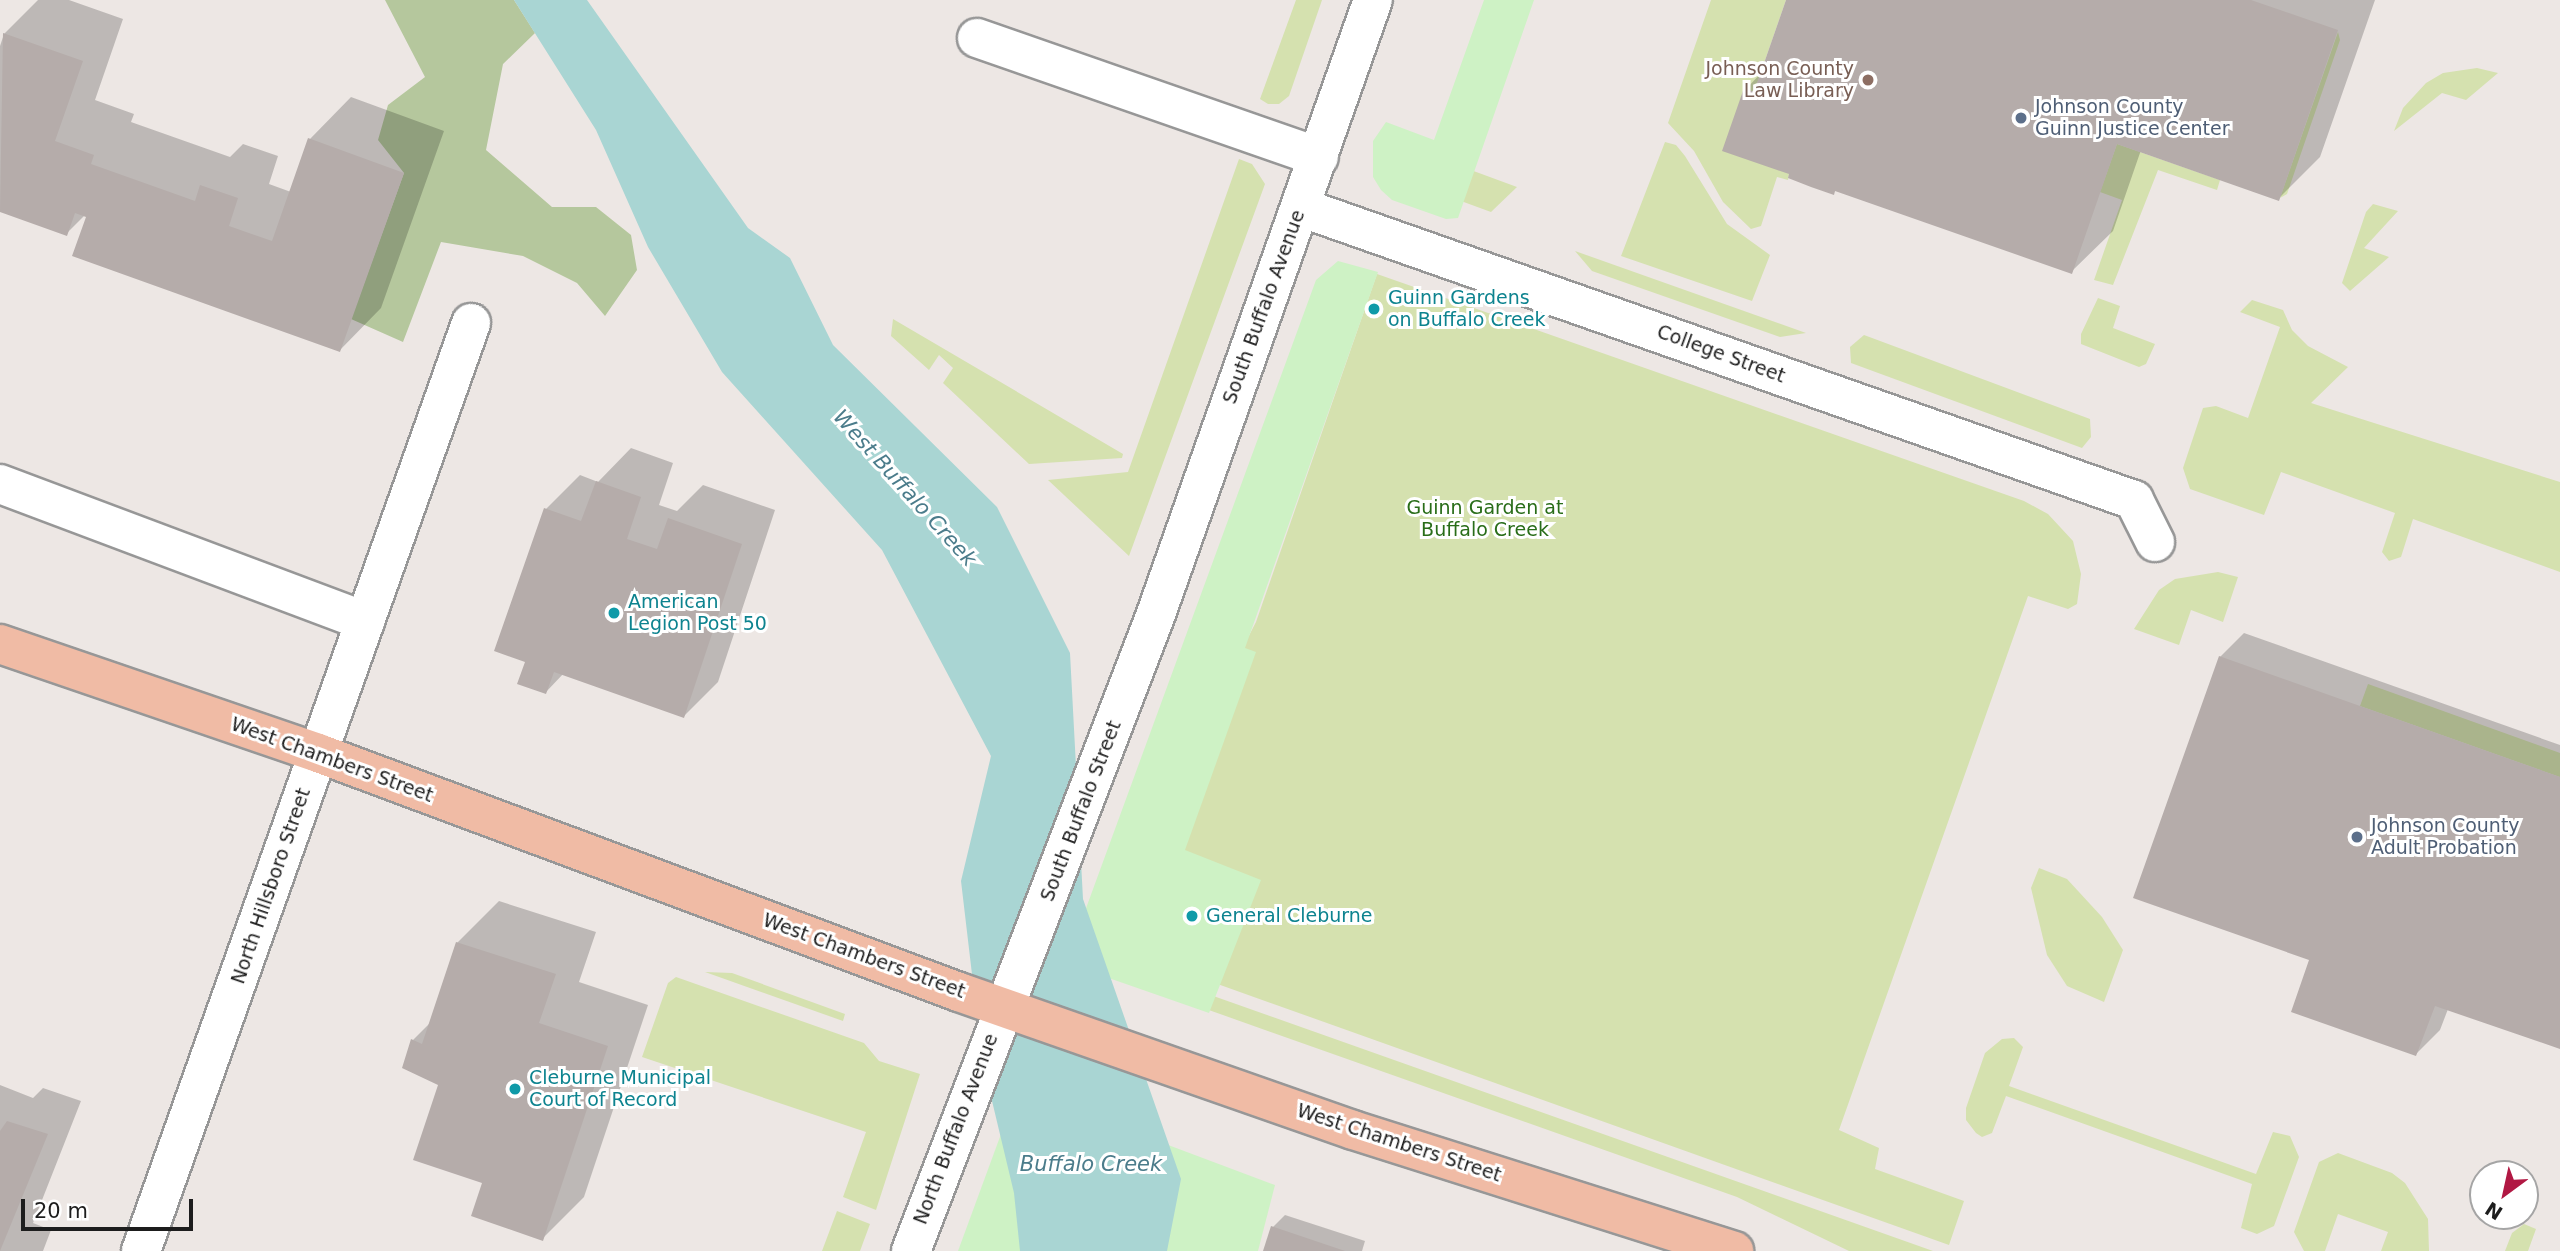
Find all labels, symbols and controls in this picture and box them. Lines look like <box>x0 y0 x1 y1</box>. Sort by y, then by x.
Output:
place label: Johnson County Law Library <box>1705 58 1854 102</box>
marker: Johnson County Law Library <box>1860 72 1876 88</box>
place label: Johnson County Guinn Justice Center <box>2035 96 2230 140</box>
marker: Johnson County Guinn Justice Center <box>2013 110 2029 126</box>
street label: South Buffalo Avenue <box>1218 207 1310 407</box>
place label: Guinn Gardens on Buffalo Creek <box>1388 287 1546 331</box>
marker: Guinn Gardens on Buffalo Creek <box>1366 301 1382 317</box>
street label: College Street <box>1654 320 1788 388</box>
water label: West Buffalo Creek <box>828 405 982 571</box>
park label: Guinn Garden at Buffalo Creek <box>1407 497 1563 541</box>
place label: American Legion Post 50 <box>628 591 767 635</box>
marker: American Legion Post 50 <box>606 605 622 621</box>
street label: West Chambers Street <box>228 713 436 807</box>
street label: South Buffalo Street <box>1036 717 1126 905</box>
street label: North Hillsboro Street <box>227 785 315 987</box>
place label: Johnson County Adult Probation <box>2371 815 2520 859</box>
marker: Johnson County Adult Probation <box>2349 829 2365 845</box>
place label: General Cleburne <box>1206 905 1372 927</box>
marker: General Cleburne <box>1184 908 1200 924</box>
street label: West Chambers Street <box>760 909 968 1003</box>
street label: North Buffalo Avenue <box>909 1030 1003 1228</box>
place label: Cleburne Municipal Court of Record <box>529 1067 711 1111</box>
marker: Cleburne Municipal Court of Record <box>507 1081 523 1097</box>
street label: West Chambers Street <box>1294 1099 1504 1187</box>
water label: Buffalo Creek <box>1020 1151 1162 1177</box>
north arrow <box>2469 1160 2539 1230</box>
scale bar <box>24 1184 196 1228</box>
text: N <box>2481 1197 2506 1224</box>
text: 20 m <box>34 1199 88 1223</box>

